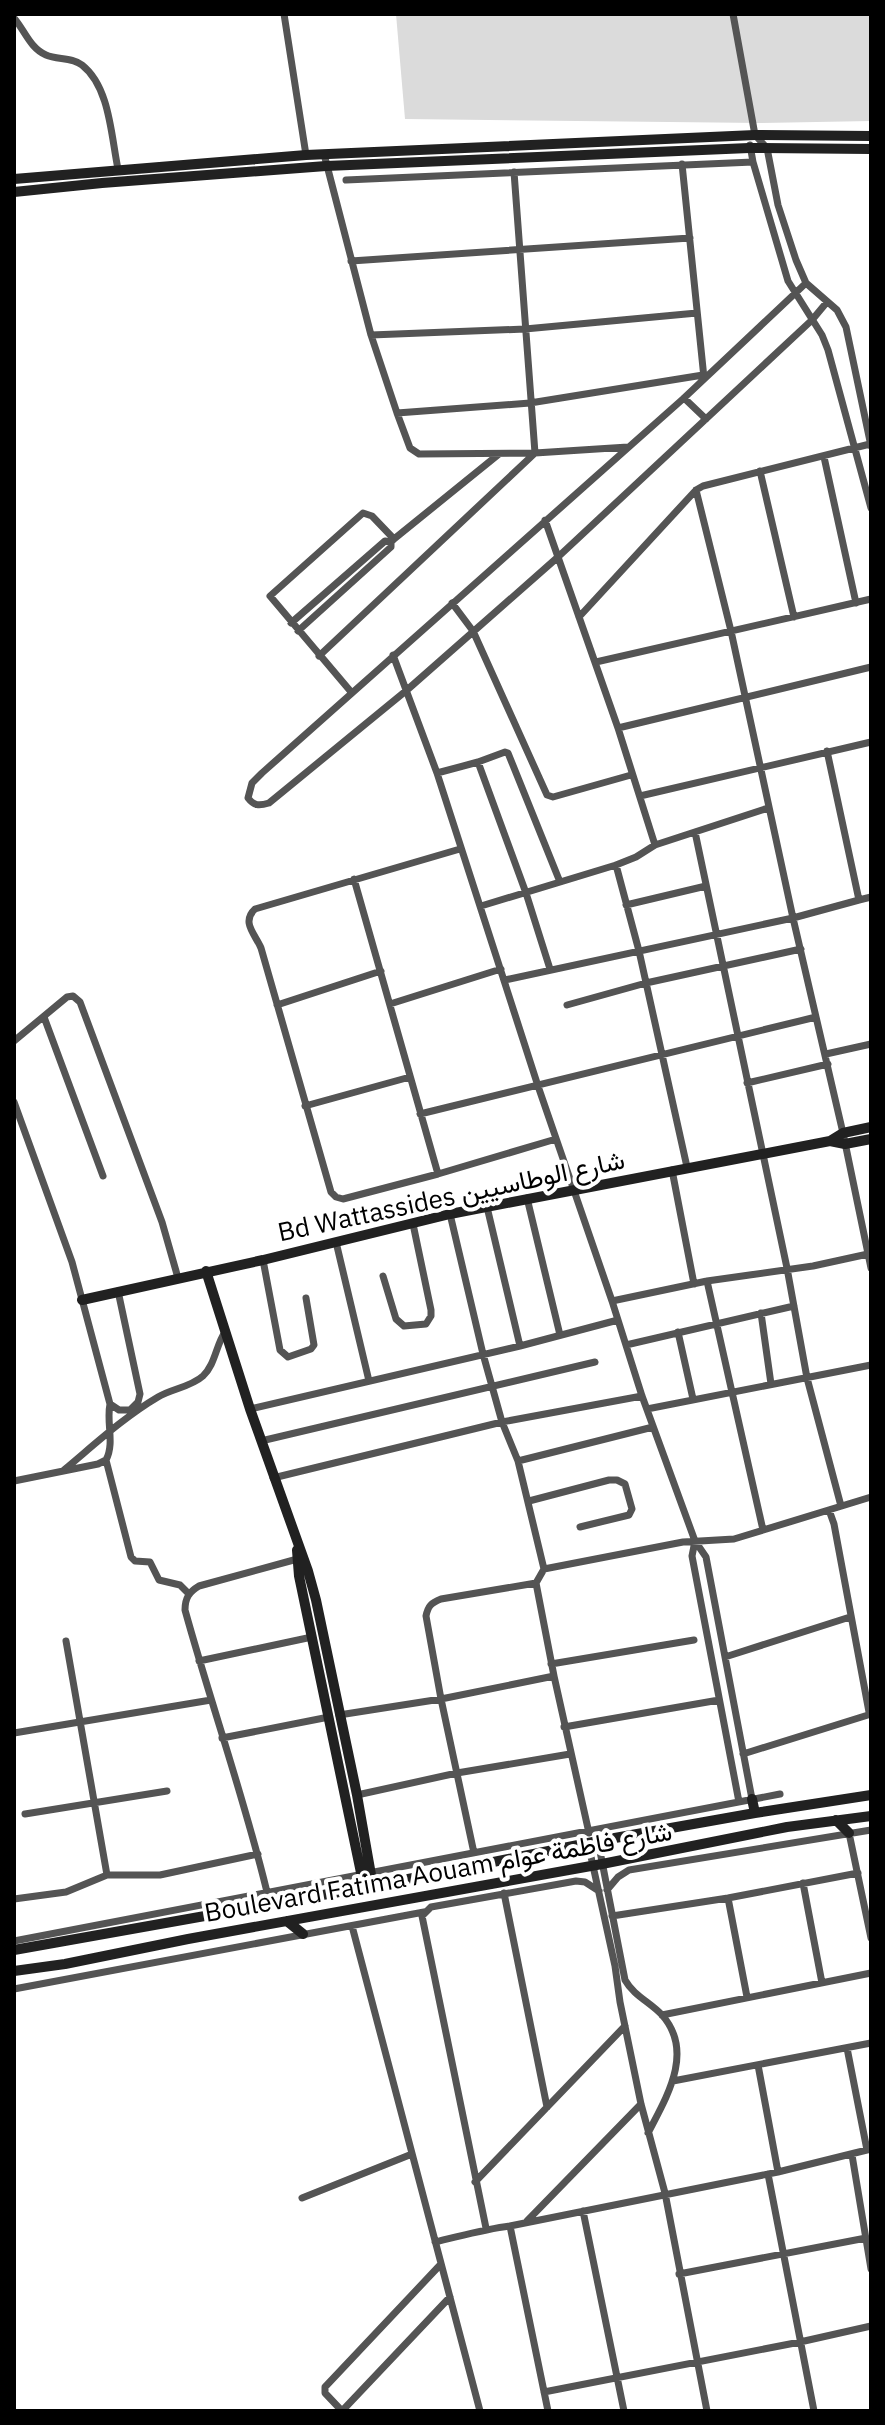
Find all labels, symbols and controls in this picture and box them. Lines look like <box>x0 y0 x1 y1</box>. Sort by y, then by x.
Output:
street label: Bd Wattassides شارع الوطاسيين <box>274 1142 628 1250</box>
street label: Boulevard Fatima Aouam شارع فاطمة عوام <box>202 1813 675 1931</box>

